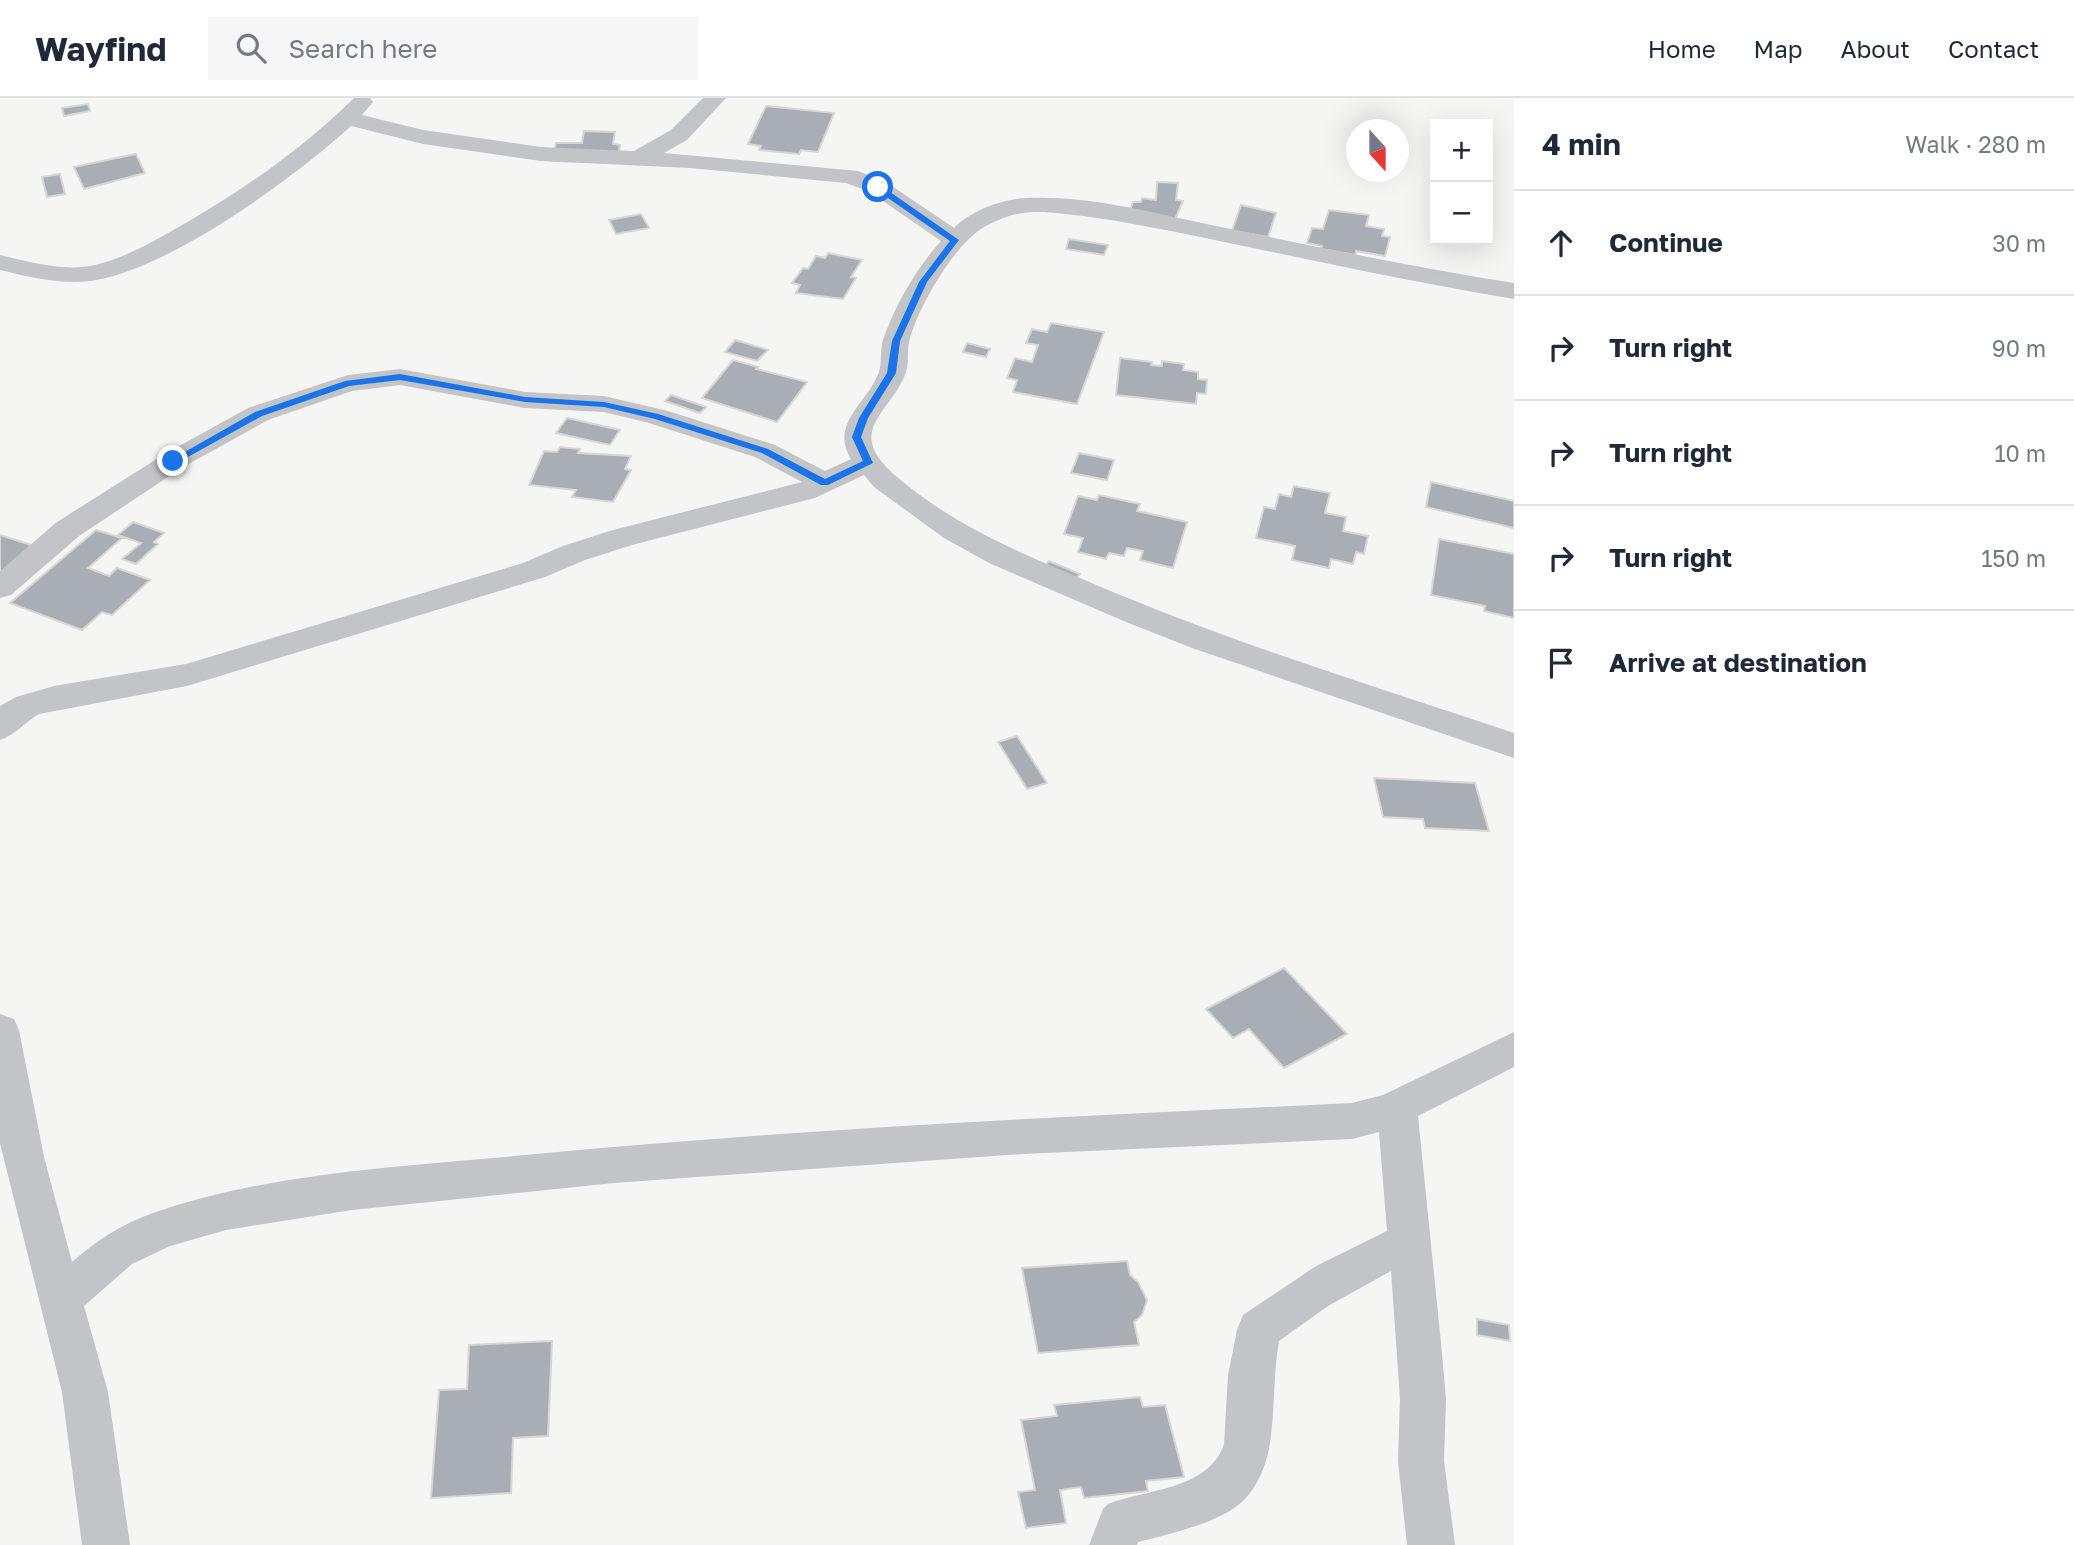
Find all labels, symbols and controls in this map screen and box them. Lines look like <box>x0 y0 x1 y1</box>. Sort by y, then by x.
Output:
search box <box>208 17 698 80</box>
text: Wayfind <box>35 29 166 68</box>
icon: search <box>232 29 270 67</box>
text: Search here <box>288 33 437 64</box>
text: Home <box>1648 34 1716 63</box>
text: Map <box>1754 34 1803 63</box>
text: About <box>1841 34 1910 63</box>
text: Contact <box>1948 34 2039 63</box>
north arrow <box>1346 119 1409 182</box>
map controls <box>1430 119 1493 245</box>
button: + <box>1430 119 1493 182</box>
text: 4 min <box>1542 126 1621 162</box>
text: Walk · 280 m <box>1905 130 2046 158</box>
route start <box>862 171 893 202</box>
button: − <box>1430 182 1493 245</box>
icon: ahead <box>1542 224 1580 262</box>
text: Continue <box>1609 227 1723 258</box>
text: 30 m <box>1992 229 2046 257</box>
icon: right <box>1542 329 1580 367</box>
text: Turn right <box>1609 332 1732 363</box>
text: 90 m <box>1992 334 2046 362</box>
icon: right <box>1542 434 1580 472</box>
text: Turn right <box>1609 437 1732 468</box>
text: 10 m <box>1994 439 2046 467</box>
route end <box>157 445 188 476</box>
icon: right <box>1542 539 1580 577</box>
text: Turn right <box>1609 542 1732 573</box>
text: 150 m <box>1981 544 2046 572</box>
icon: arrive <box>1542 644 1580 682</box>
text: Arrive at destination <box>1609 647 1867 678</box>

